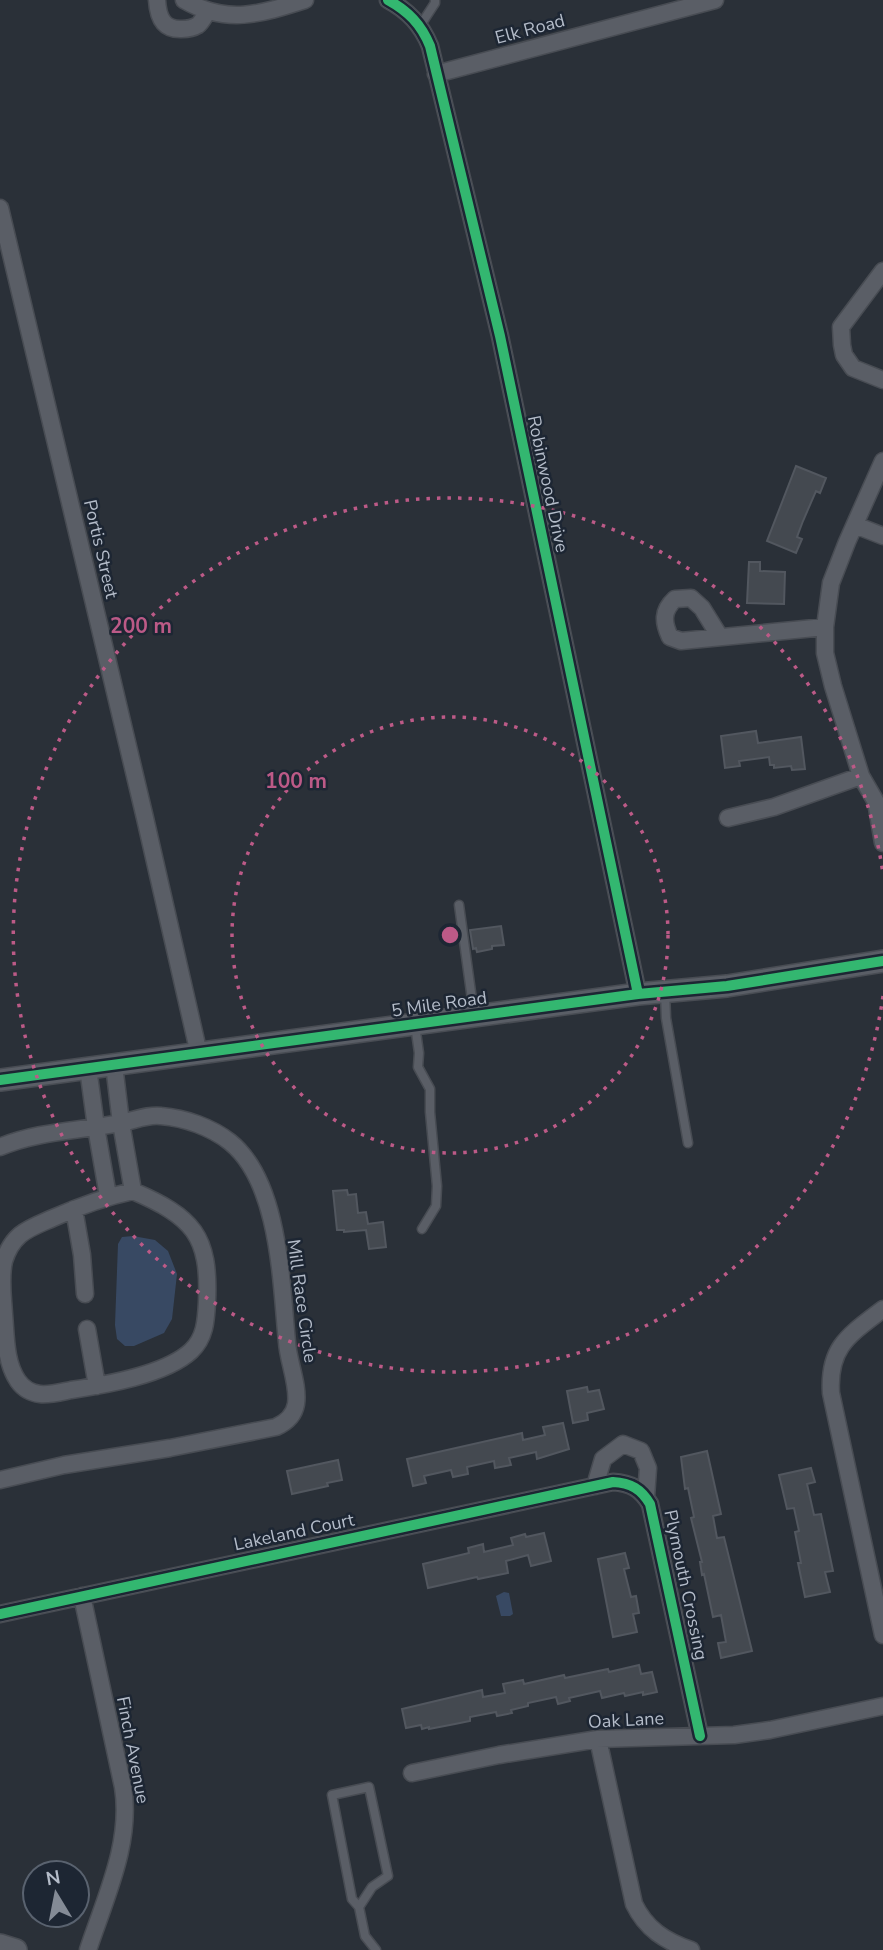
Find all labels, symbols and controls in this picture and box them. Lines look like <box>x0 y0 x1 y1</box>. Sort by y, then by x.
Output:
street label: Elk Road <box>492 8 568 50</box>
street label: Robinwood Drive <box>522 413 574 555</box>
street label: Portis Street <box>78 497 124 601</box>
text: 200 m <box>110 612 172 640</box>
text: 100 m <box>265 767 327 795</box>
centre of rings <box>438 923 462 947</box>
street label: 5 Mile Road <box>390 985 488 1023</box>
street label: Mill Race Circle <box>281 1238 323 1364</box>
street label: Lakeland Court <box>232 1507 357 1556</box>
street label: Plymouth Crossing <box>658 1508 714 1662</box>
street label: Finch Avenue <box>111 1694 155 1806</box>
street label: Oak Lane <box>587 1706 665 1734</box>
north arrow <box>21 1859 91 1929</box>
text: N <box>44 1864 62 1892</box>

